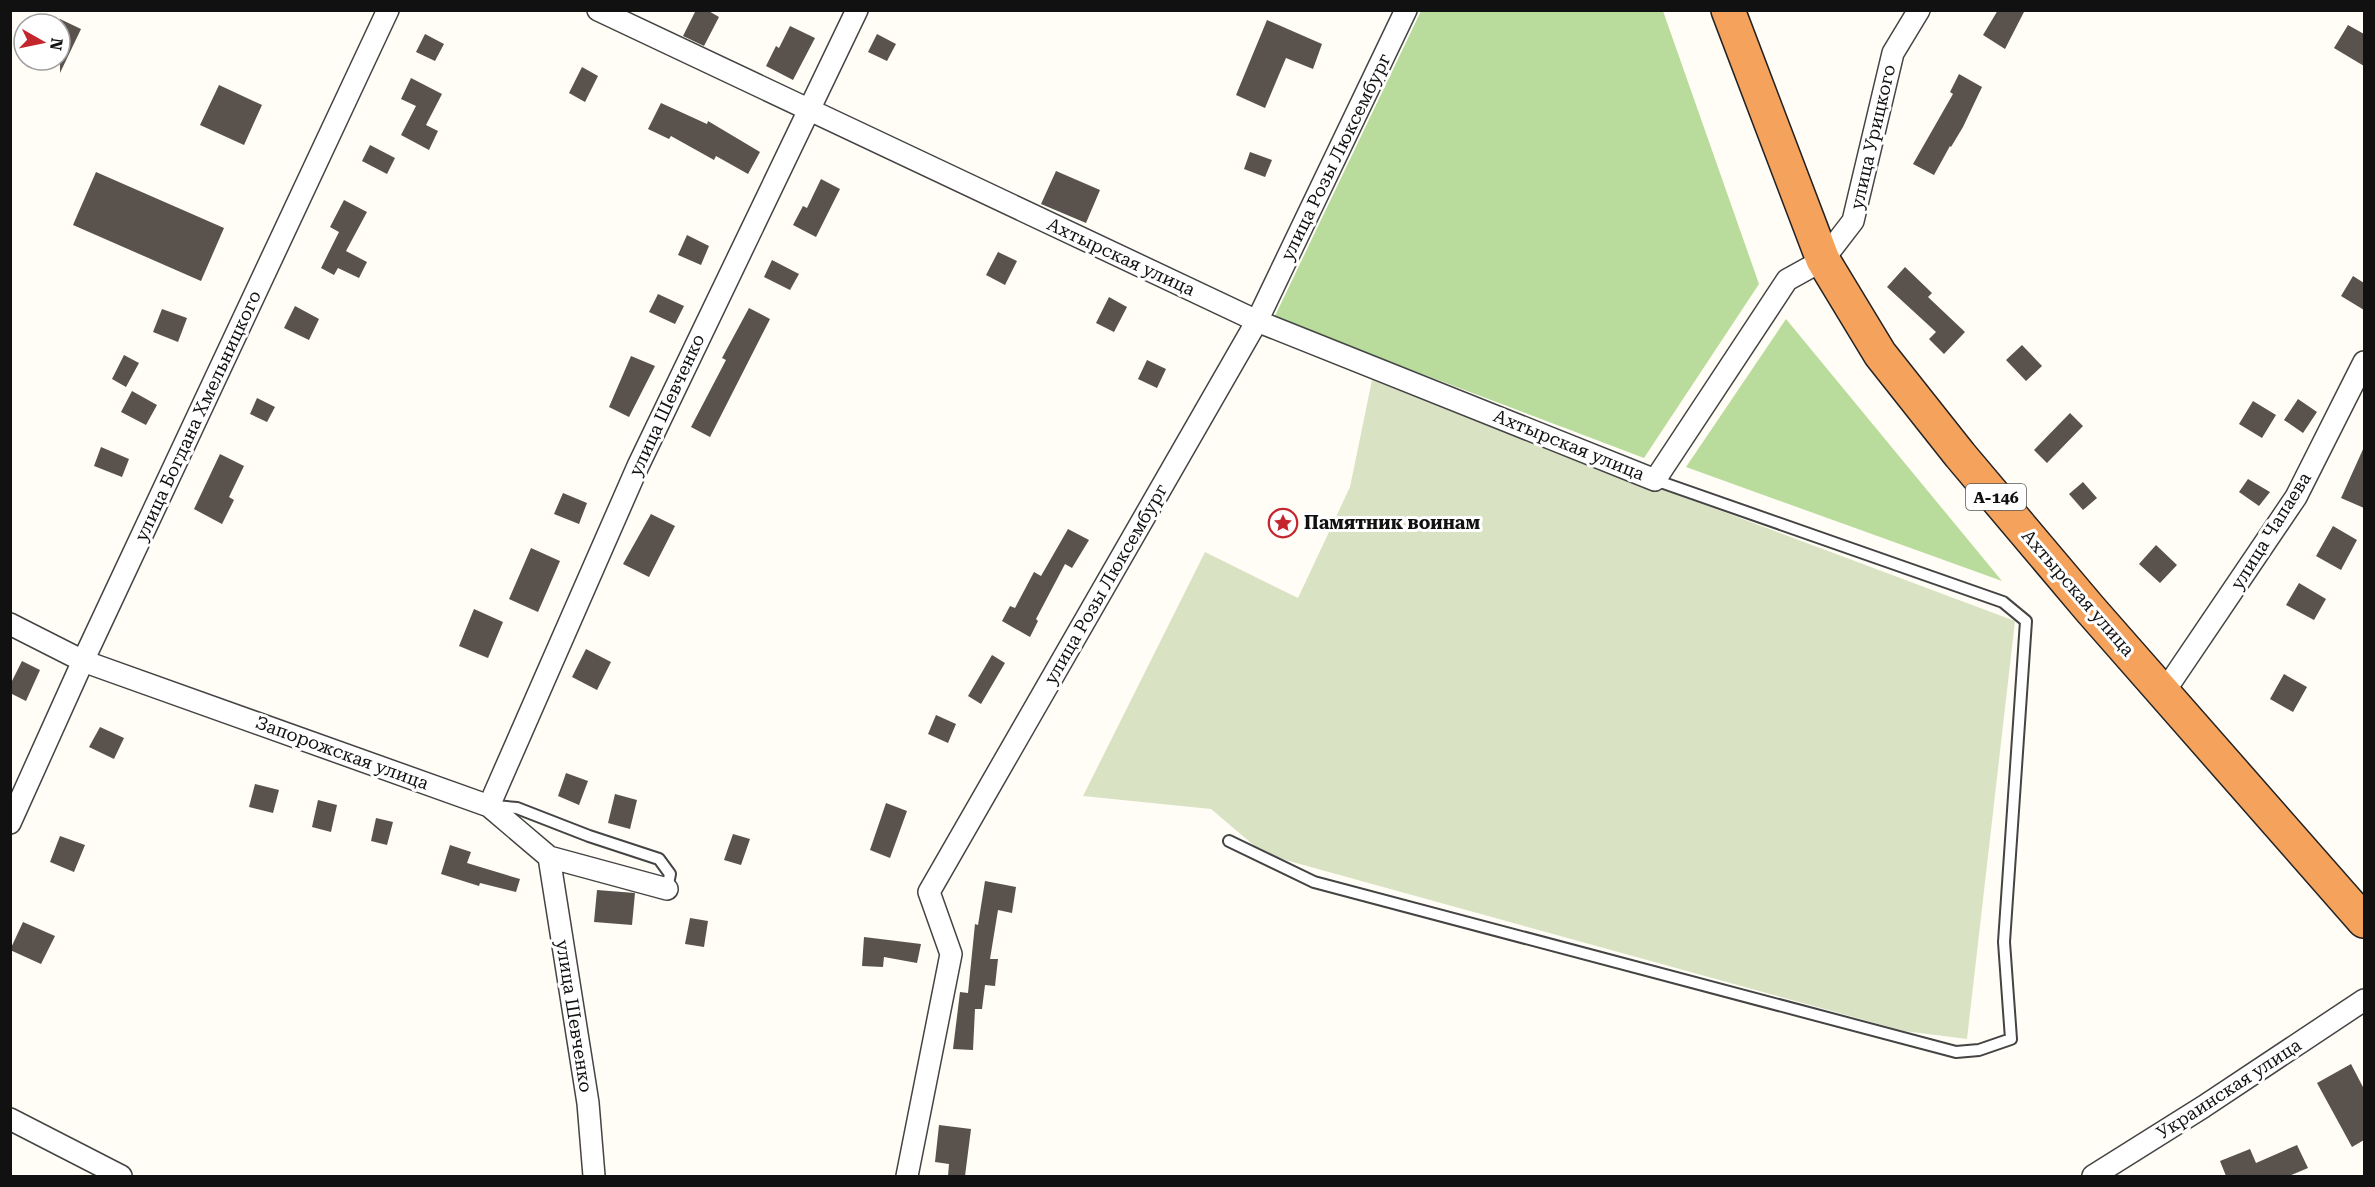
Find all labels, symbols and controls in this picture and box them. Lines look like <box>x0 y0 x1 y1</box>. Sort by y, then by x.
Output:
north arrow <box>12 12 72 72</box>
text: N <box>46 37 67 52</box>
street label: улица Розы Люксембург <box>1276 50 1395 264</box>
street label: улица Урицкого <box>1846 62 1899 211</box>
street label: Ахтырская улица <box>1044 213 1199 300</box>
street label: улица Богдана Хмельницкого <box>130 287 265 544</box>
street label: улица Шевченко <box>624 330 709 479</box>
street label: Ахтырская улица <box>1491 405 1648 484</box>
street label: улица Чапаева <box>2226 468 2315 593</box>
street label: улица Розы Люксембург <box>1039 480 1172 688</box>
road number: А-146 <box>1966 484 2026 510</box>
place icon: Памятник воинам <box>1267 507 1299 539</box>
place label: Памятник воинам <box>1304 512 1480 533</box>
street label: Ахтырская улица <box>2018 525 2139 660</box>
street label: Запорожская улица <box>253 711 432 794</box>
street label: улица Шевченко <box>552 938 597 1094</box>
street label: Украинская улица <box>2153 1034 2305 1143</box>

